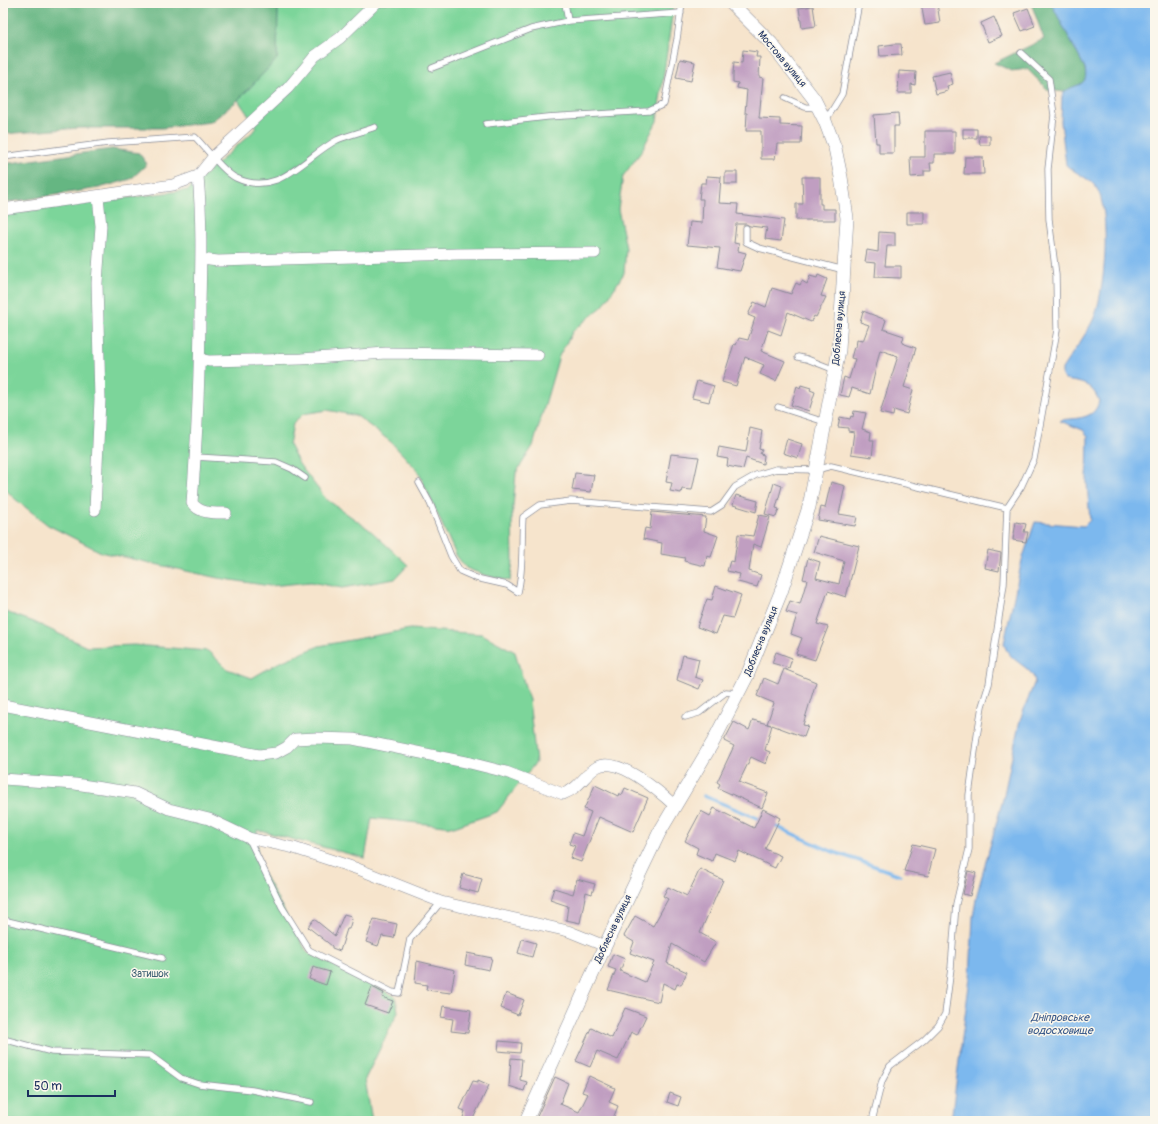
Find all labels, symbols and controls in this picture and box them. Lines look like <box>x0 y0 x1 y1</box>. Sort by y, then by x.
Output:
street label: Мостова вулиця <box>755 29 809 90</box>
street label: Доблесна вулиця <box>830 290 848 366</box>
street label: Доблесна вулиця <box>741 604 781 679</box>
street label: Доблесна вулиця <box>591 893 634 966</box>
park label: Затишок <box>131 968 169 980</box>
water label: Дніпровське водосховище <box>1027 1011 1094 1037</box>
scale bar <box>28 1072 115 1098</box>
text: 50 m <box>34 1079 62 1094</box>

